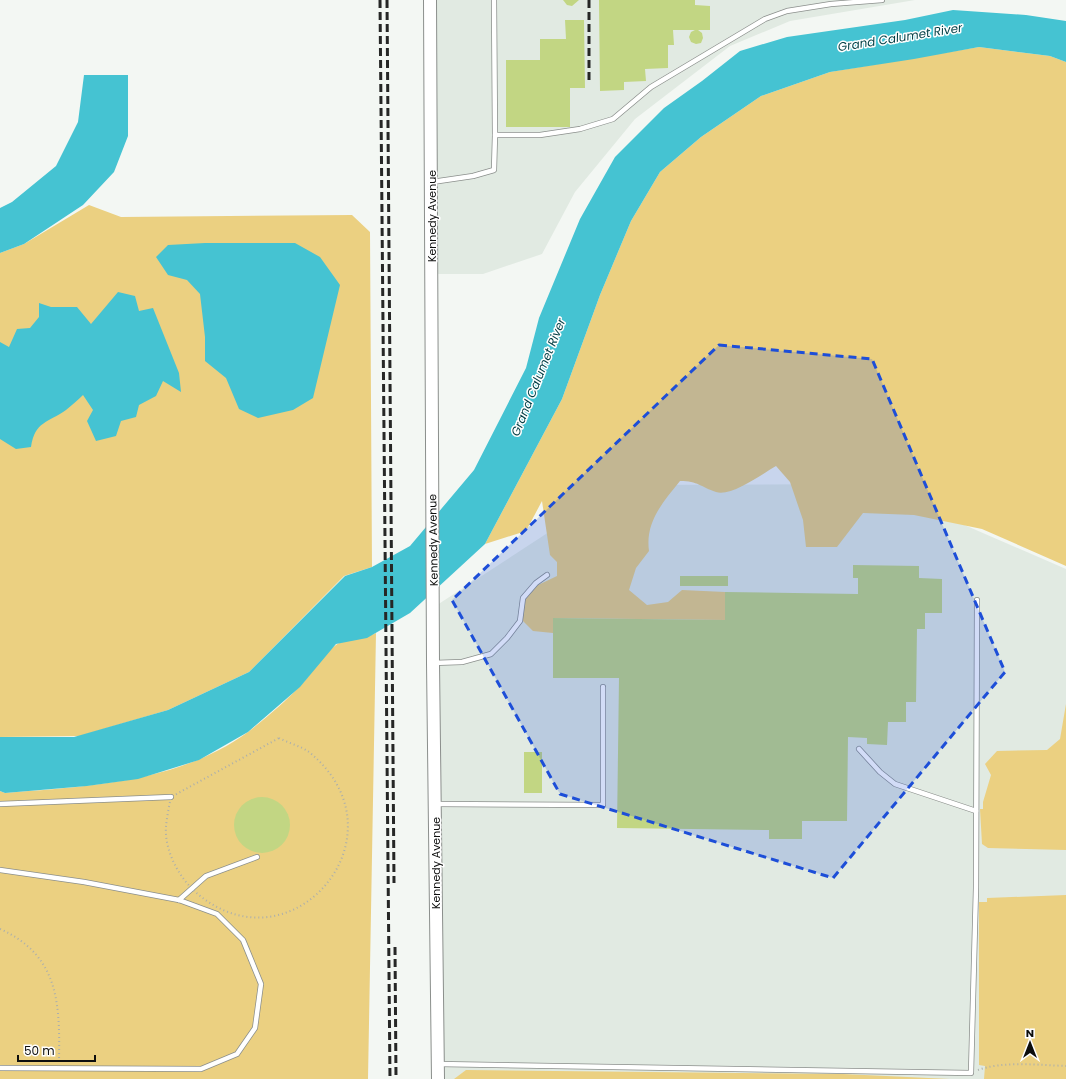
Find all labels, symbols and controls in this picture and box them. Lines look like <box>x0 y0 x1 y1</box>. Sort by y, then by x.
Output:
water label: Grand Calumet River <box>836 19 964 55</box>
street label: Kennedy Avenue <box>424 170 440 262</box>
water label: Grand Calumet River <box>507 315 570 439</box>
street label: Kennedy Avenue <box>424 494 442 586</box>
street label: Kennedy Avenue <box>428 817 444 909</box>
north arrow <box>1010 1023 1050 1063</box>
text: N <box>1026 1025 1034 1041</box>
scale bar <box>18 1037 95 1063</box>
text: 50 m <box>24 1042 55 1059</box>

